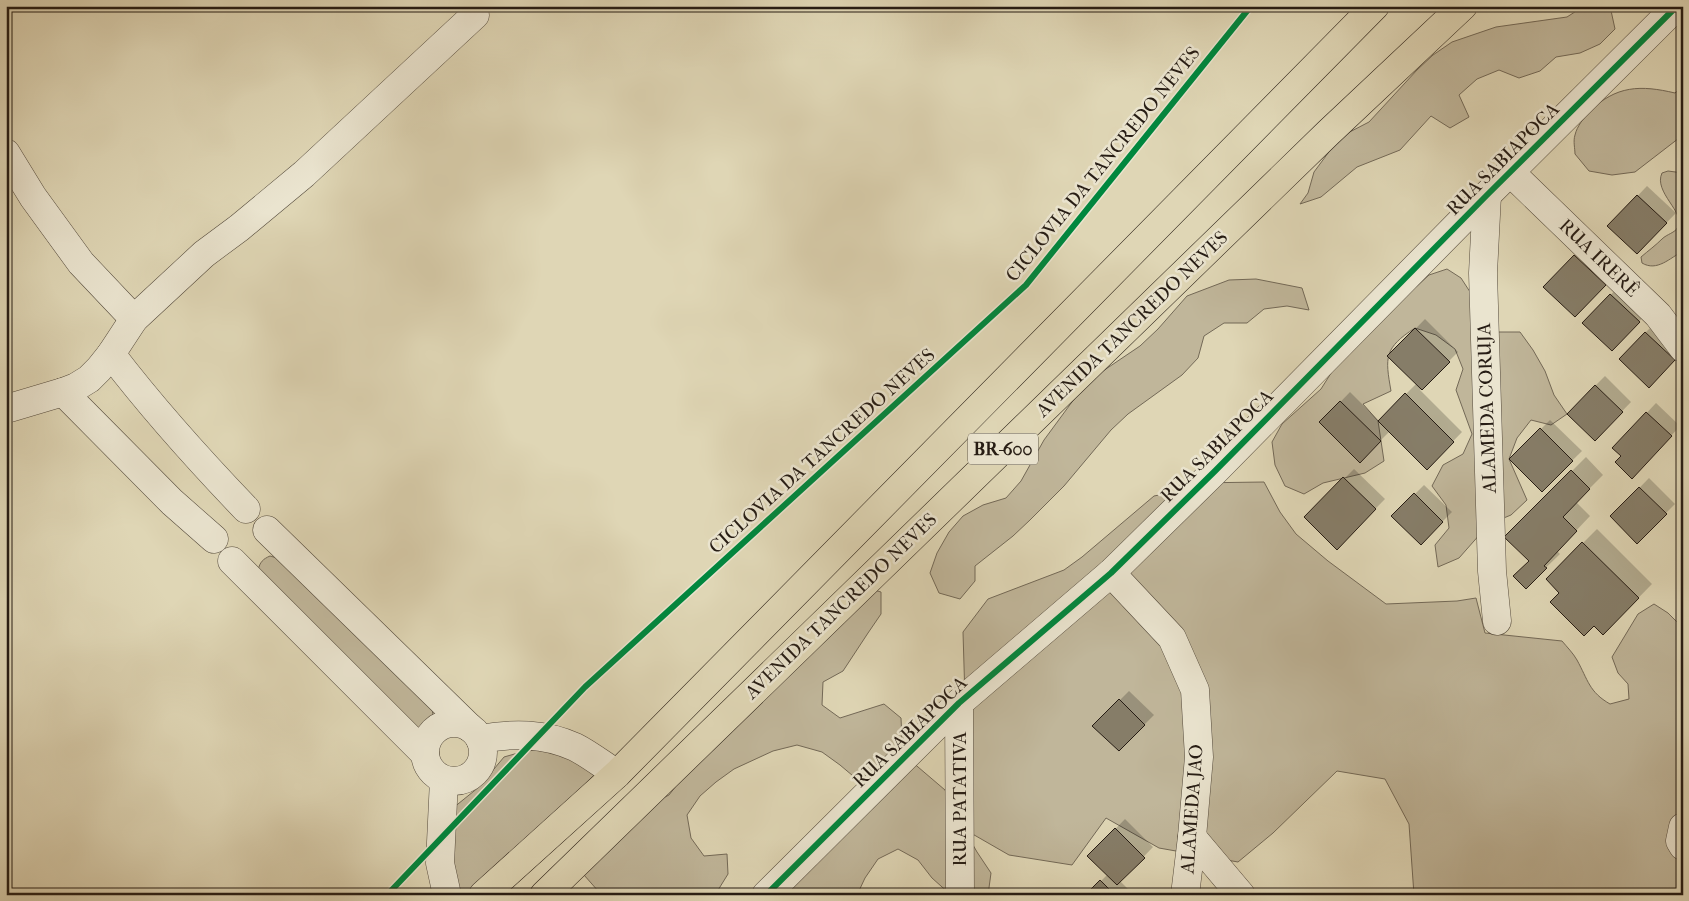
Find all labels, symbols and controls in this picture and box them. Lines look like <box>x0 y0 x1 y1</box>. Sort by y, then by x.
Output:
street label: CICLOVIA DA TANCREDO NEVES <box>1001 42 1205 286</box>
street label: RUA SABIAPOCA <box>1442 98 1564 220</box>
street label: RUA IRERÊ <box>1555 215 1644 302</box>
street label: AVENIDA TANCREDO NEVES <box>1031 226 1233 422</box>
street label: ALAMEDA CORUJA <box>1473 322 1501 495</box>
street label: CICLOVIA DA TANCREDO NEVES <box>705 344 939 558</box>
street label: RUA SABIAPOCA <box>1156 385 1278 507</box>
road number: BR-600 <box>968 434 1038 464</box>
street label: AVENIDA TANCREDO NEVES <box>740 508 942 704</box>
street label: RUA SABIAPOCA <box>848 672 972 792</box>
street label: RUA PATATIVA <box>949 731 971 866</box>
street label: ALAMEDA JAO <box>1176 744 1207 875</box>

